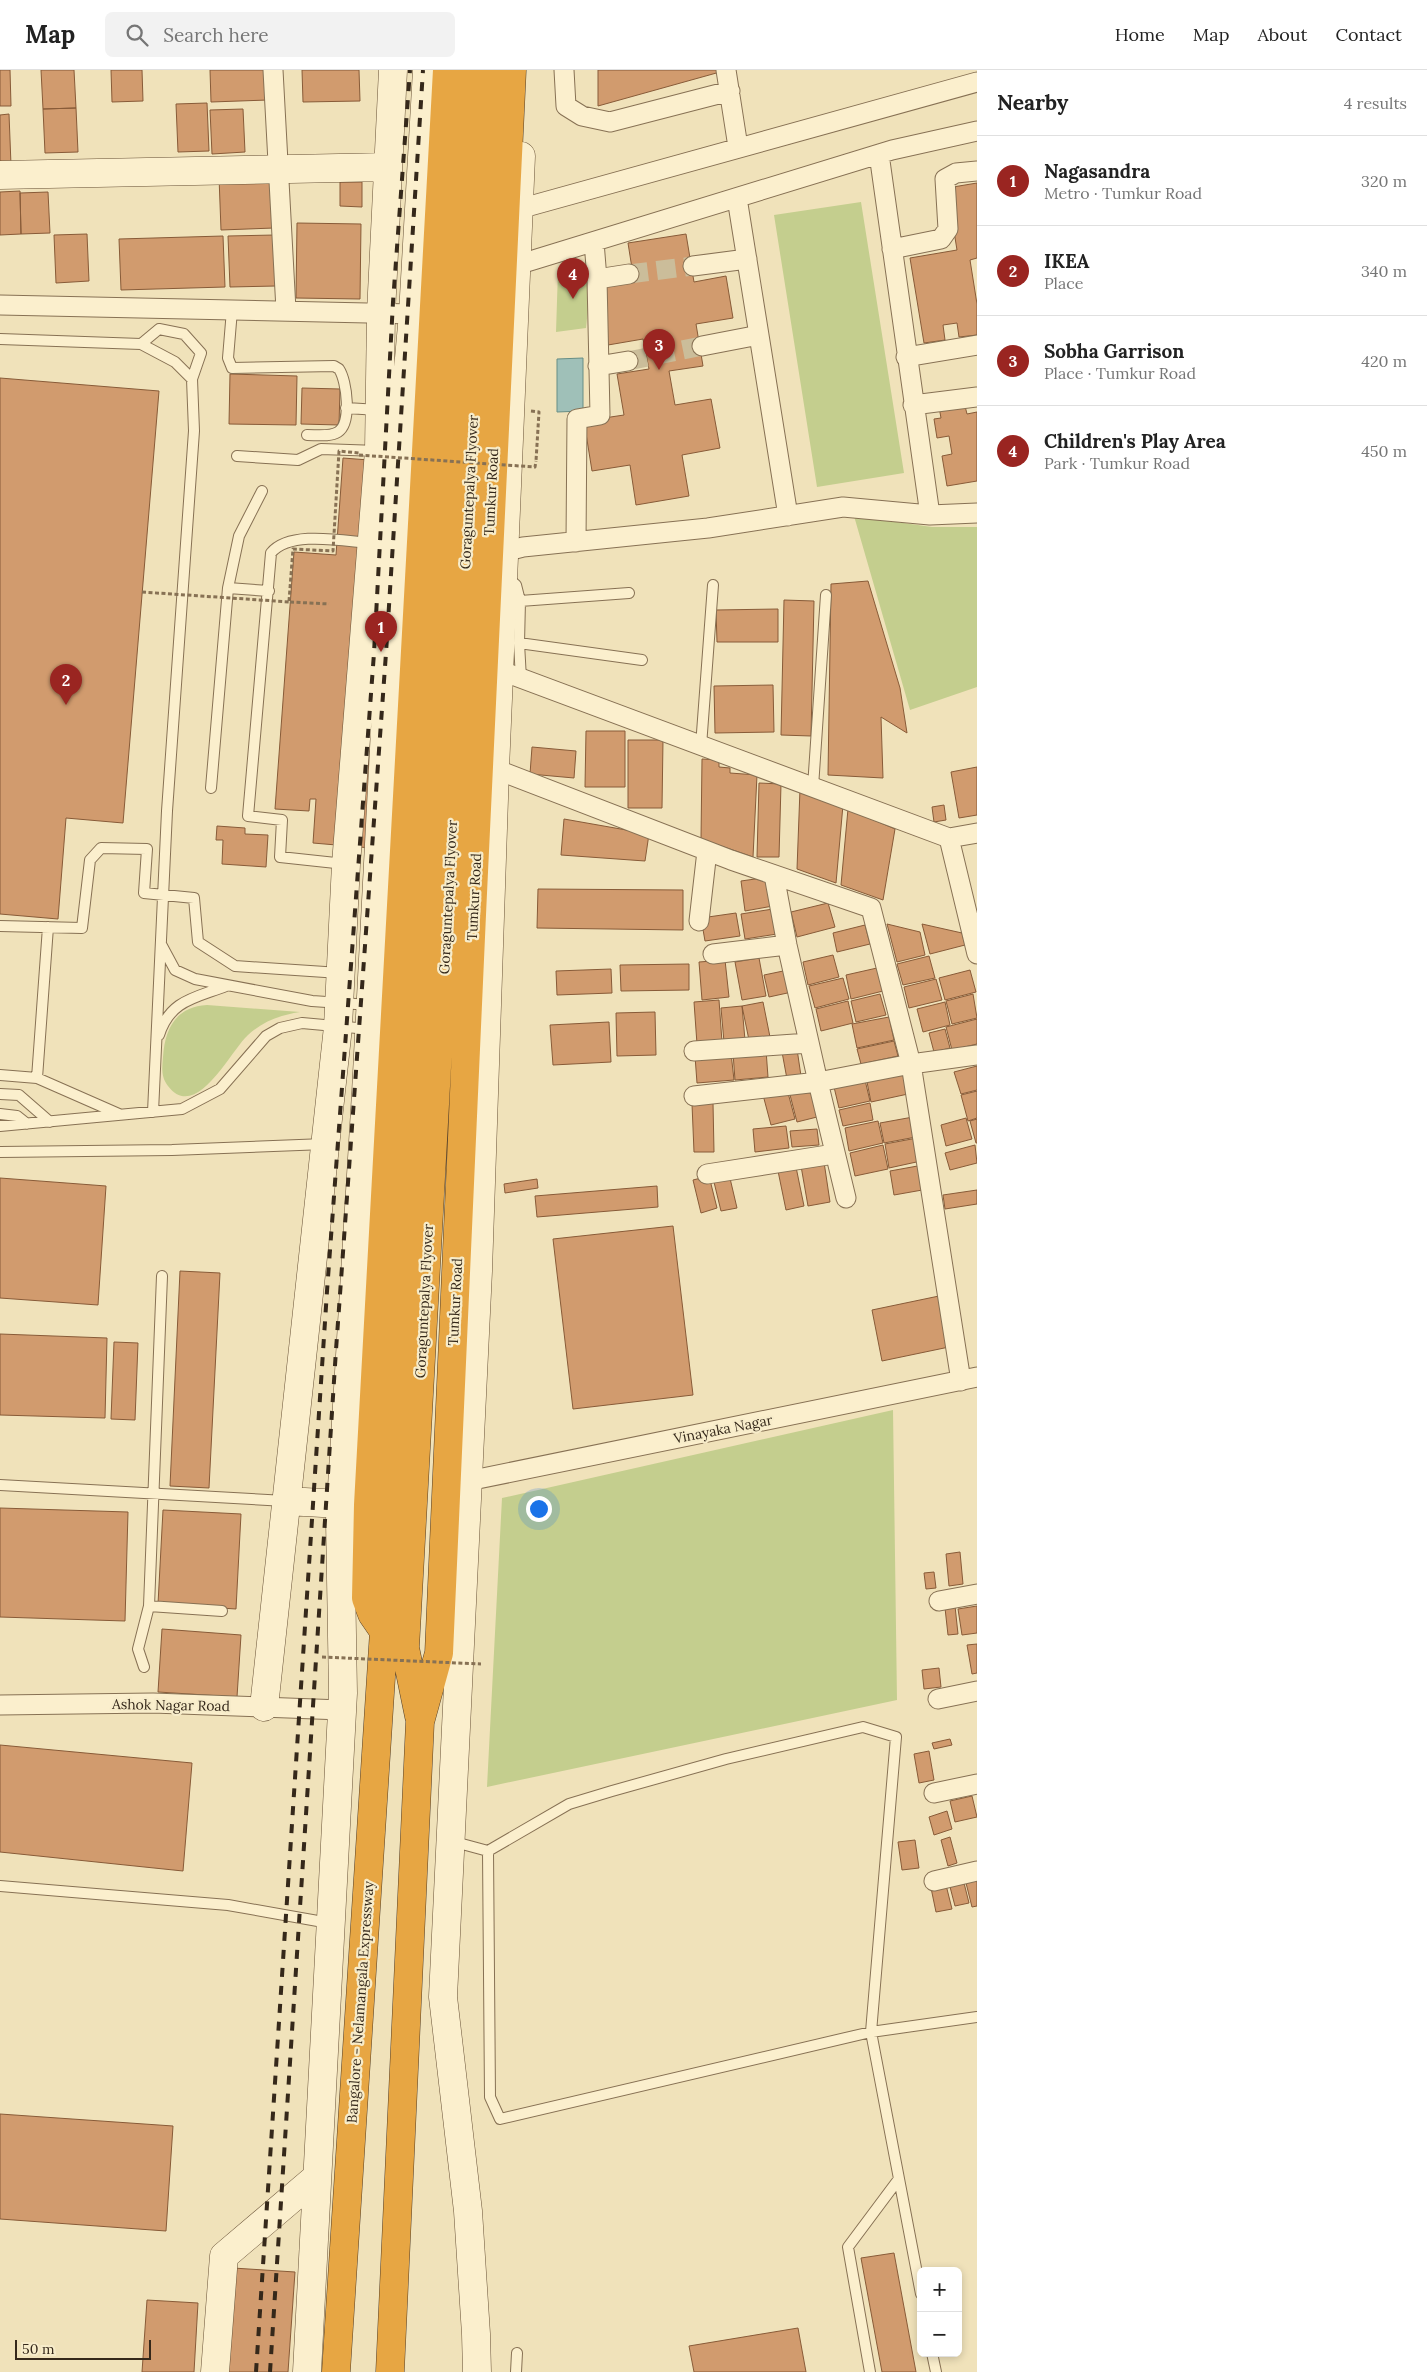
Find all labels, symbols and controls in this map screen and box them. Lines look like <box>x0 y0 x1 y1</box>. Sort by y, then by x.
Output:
search box <box>105 12 455 57</box>
text: Map <box>25 19 75 50</box>
icon: search <box>123 21 151 49</box>
text: Search here <box>163 23 269 47</box>
text: Home <box>1115 23 1165 46</box>
text: Map <box>1193 23 1229 46</box>
text: About <box>1257 23 1307 46</box>
text: Contact <box>1335 23 1402 46</box>
text: Nearby <box>997 89 1068 116</box>
text: 4 results <box>1344 93 1407 113</box>
text: Nagasandra <box>1044 159 1150 183</box>
text: 1 <box>1010 171 1016 191</box>
text: 320 m <box>1361 171 1407 191</box>
text: Metro · Tumkur Road <box>1044 183 1202 203</box>
text: IKEA <box>1044 249 1089 273</box>
pin: 4 <box>557 258 589 299</box>
text: 2 <box>1009 261 1017 281</box>
text: 340 m <box>1361 261 1407 281</box>
text: Place <box>1044 273 1083 293</box>
pin: 3 <box>643 329 675 370</box>
text: Sobha Garrison <box>1044 339 1184 363</box>
text: 3 <box>1009 351 1017 371</box>
text: 420 m <box>1361 351 1407 371</box>
text: Place · Tumkur Road <box>1044 363 1196 383</box>
street label: Goraguntepalya Flyover <box>456 414 482 570</box>
text: Children's Play Area <box>1044 429 1226 453</box>
text: 4 <box>1009 441 1017 461</box>
text: 450 m <box>1361 441 1407 461</box>
street label: Tumkur Road <box>480 448 502 536</box>
text: Park · Tumkur Road <box>1044 453 1190 473</box>
pin: 1 <box>365 611 397 652</box>
pin: 2 <box>50 664 82 705</box>
street label: Goraguntepalya Flyover <box>435 819 461 975</box>
street label: Tumkur Road <box>463 853 485 941</box>
street label: Goraguntepalya Flyover <box>411 1223 437 1379</box>
street label: Tumkur Road <box>444 1258 466 1346</box>
street label: Vinayaka Nagar <box>671 1411 774 1448</box>
your location <box>526 1496 552 1522</box>
street label: Ashok Nagar Road <box>111 1695 230 1715</box>
street label: Bangalore - Nelamangala Expressway <box>343 1880 377 2124</box>
map controls <box>917 2267 962 2357</box>
button: + <box>917 2267 962 2312</box>
button: − <box>917 2312 962 2357</box>
scale bar <box>15 2337 151 2360</box>
text: 50 m <box>22 2340 55 2358</box>

